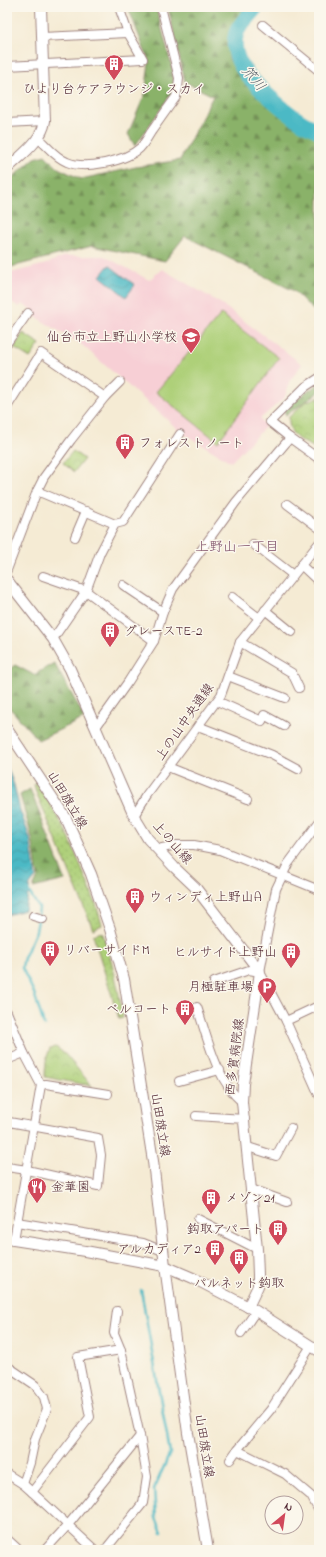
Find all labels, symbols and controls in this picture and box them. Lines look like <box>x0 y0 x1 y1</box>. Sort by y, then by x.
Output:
building icon: ひより台ケアラウンジ・スカイ <box>103 53 125 81</box>
water label: 笊川 <box>236 62 270 96</box>
place label: ひより台ケアラウンジ・スカイ <box>23 80 205 99</box>
school or university icon: 仙台市立上野山小学校 <box>180 326 202 354</box>
place label: 仙台市立上野山小学校 <box>47 328 177 347</box>
building icon: フォレストノート <box>114 432 136 460</box>
place label: フォレストノート <box>139 434 244 453</box>
district label: 上野山一丁目 <box>195 537 279 558</box>
building icon: グレースTE-2 <box>99 620 121 648</box>
place label: グレースTE-2 <box>124 622 203 641</box>
street label: 上の山中央通線 <box>151 678 219 765</box>
street label: 山田旗立線 <box>42 767 92 834</box>
street label: 上の山線 <box>148 817 197 870</box>
building icon: ウィンディ上野山A <box>124 886 146 914</box>
place label: ウィンディ上野山A <box>149 888 262 907</box>
building icon: リバーサイドM <box>39 939 61 967</box>
place label: リバーサイドM <box>64 941 150 960</box>
building icon: ヒルサイド上野山 <box>280 941 302 969</box>
place label: ヒルサイド上野山 <box>174 943 277 962</box>
parking icon: 月極駐車場 <box>256 976 278 1004</box>
place label: 月極駐車場 <box>188 978 253 997</box>
building icon: ベルコート <box>174 998 196 1026</box>
place label: ベルコート <box>106 1000 171 1019</box>
street label: 西多賀病院線 <box>221 1016 249 1097</box>
street label: 山田旗立線 <box>146 1091 175 1160</box>
restaurant icon: 金華園 <box>26 1176 48 1204</box>
place label: 金華園 <box>51 1178 90 1197</box>
building icon: メゾン21 <box>200 1187 222 1215</box>
place label: メゾン21 <box>225 1189 275 1208</box>
building icon: 鈎取アパート <box>267 1218 289 1246</box>
place label: 鈎取アパート <box>187 1220 264 1239</box>
building icon: アルカディア2 <box>204 1238 226 1266</box>
place label: アルカディア2 <box>117 1240 202 1259</box>
building icon: パルネット鈎取 <box>228 1247 250 1275</box>
place label: パルネット鈎取 <box>194 1274 284 1293</box>
street label: 山田旗立線 <box>190 1412 219 1481</box>
north arrow <box>264 1495 304 1535</box>
text: N <box>281 1498 295 1516</box>

